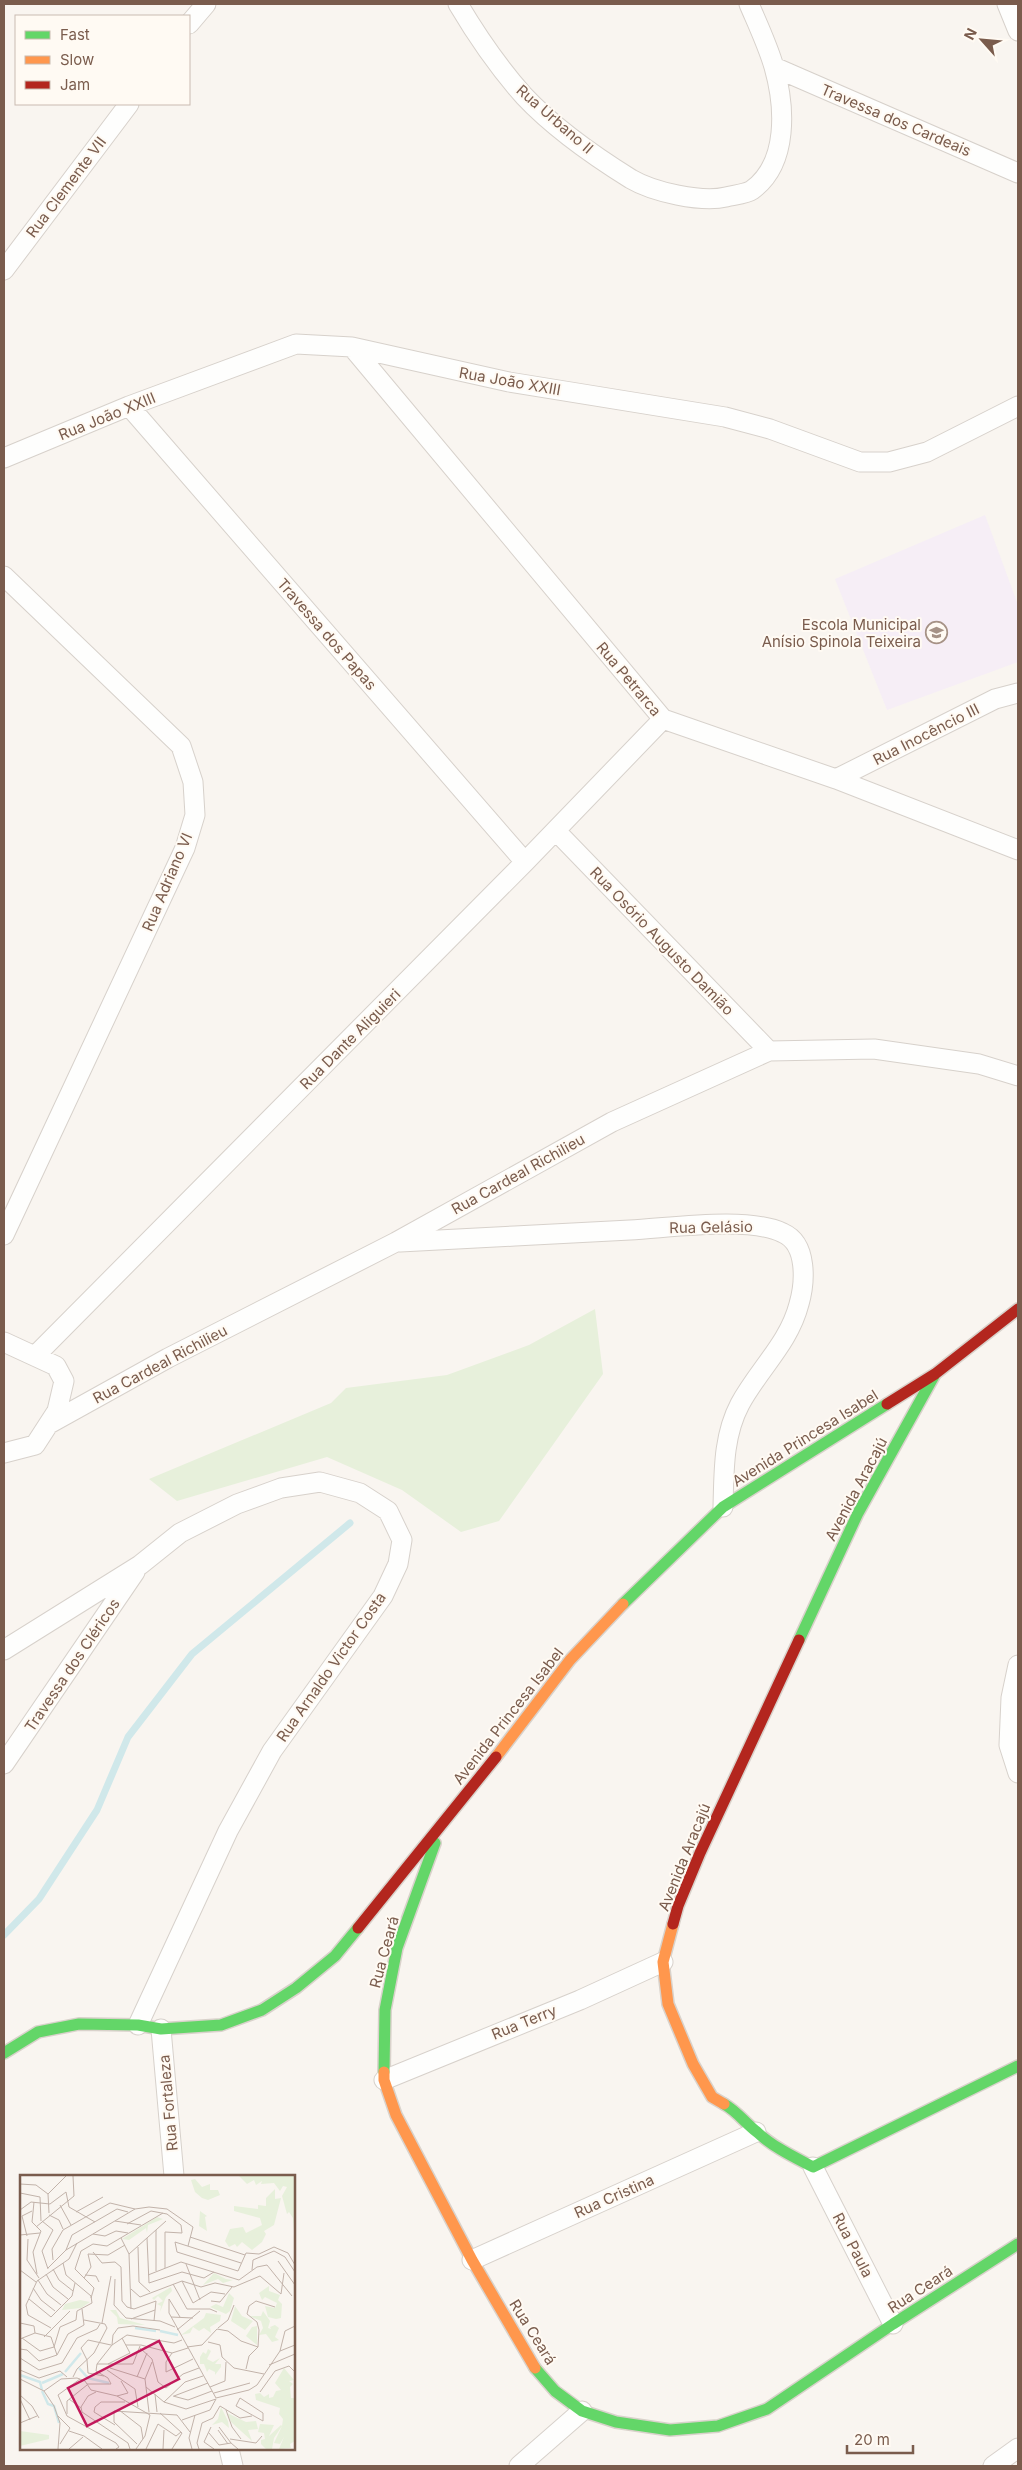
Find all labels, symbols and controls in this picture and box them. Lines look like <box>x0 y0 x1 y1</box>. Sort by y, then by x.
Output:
legend <box>15 15 190 105</box>
north arrow <box>957 15 1007 65</box>
text: Fast <box>60 25 90 44</box>
text: N <box>960 25 980 42</box>
text: Slow <box>60 50 94 69</box>
text: Jam <box>60 75 90 94</box>
street label: Rua Urbano II <box>513 80 597 158</box>
street label: Travessa dos Cardeais <box>818 80 974 160</box>
street label: Rua Clemente VII <box>22 133 110 241</box>
street label: Rua João XXIII <box>458 363 562 399</box>
street label: Rua João XXIII <box>56 388 158 444</box>
street label: Travessa dos Papas <box>273 574 381 694</box>
place label: Escola Municipal Anísio Spinola Teixeira <box>762 615 921 651</box>
school or university icon: Escola Municipal Anísio Spinola Teixeira <box>925 621 949 645</box>
street label: Rua Petrarca <box>592 638 666 720</box>
street label: Rua Inocêncio III <box>870 699 982 769</box>
street label: Rua Adriano VI <box>138 830 196 934</box>
street label: Rua Osório Augusto Damião <box>586 863 738 1019</box>
street label: Rua Dante Aliguieri <box>296 985 404 1093</box>
street label: Rua Cardeal Richilieu <box>448 1129 588 1219</box>
street label: Rua Gelásio <box>669 1217 753 1237</box>
street label: Rua Cardeal Richilieu <box>90 1321 230 1407</box>
street label: Avenida Princesa Isabel <box>729 1385 881 1491</box>
street label: Avenida Aracajú <box>821 1434 891 1544</box>
street label: Rua Arnaldo Victor Costa <box>272 1589 390 1745</box>
street label: Travessa dos Cléricos <box>20 1595 124 1735</box>
street label: Avenida Princesa Isabel <box>449 1644 567 1788</box>
street label: Avenida Aracajú <box>654 1800 714 1914</box>
street label: Rua Ceará <box>365 1914 403 1990</box>
street label: Rua Terry <box>489 2000 560 2044</box>
street label: Rua Fortaleza <box>154 2054 182 2152</box>
street label: Rua Cristina <box>571 2170 657 2222</box>
inset map <box>20 2175 295 2450</box>
street label: Rua Paula <box>829 2209 877 2281</box>
street label: Rua Ceará <box>884 2261 956 2317</box>
street label: Rua Ceará <box>505 2296 561 2368</box>
scale bar <box>847 2422 913 2454</box>
text: 20 m <box>854 2430 890 2449</box>

